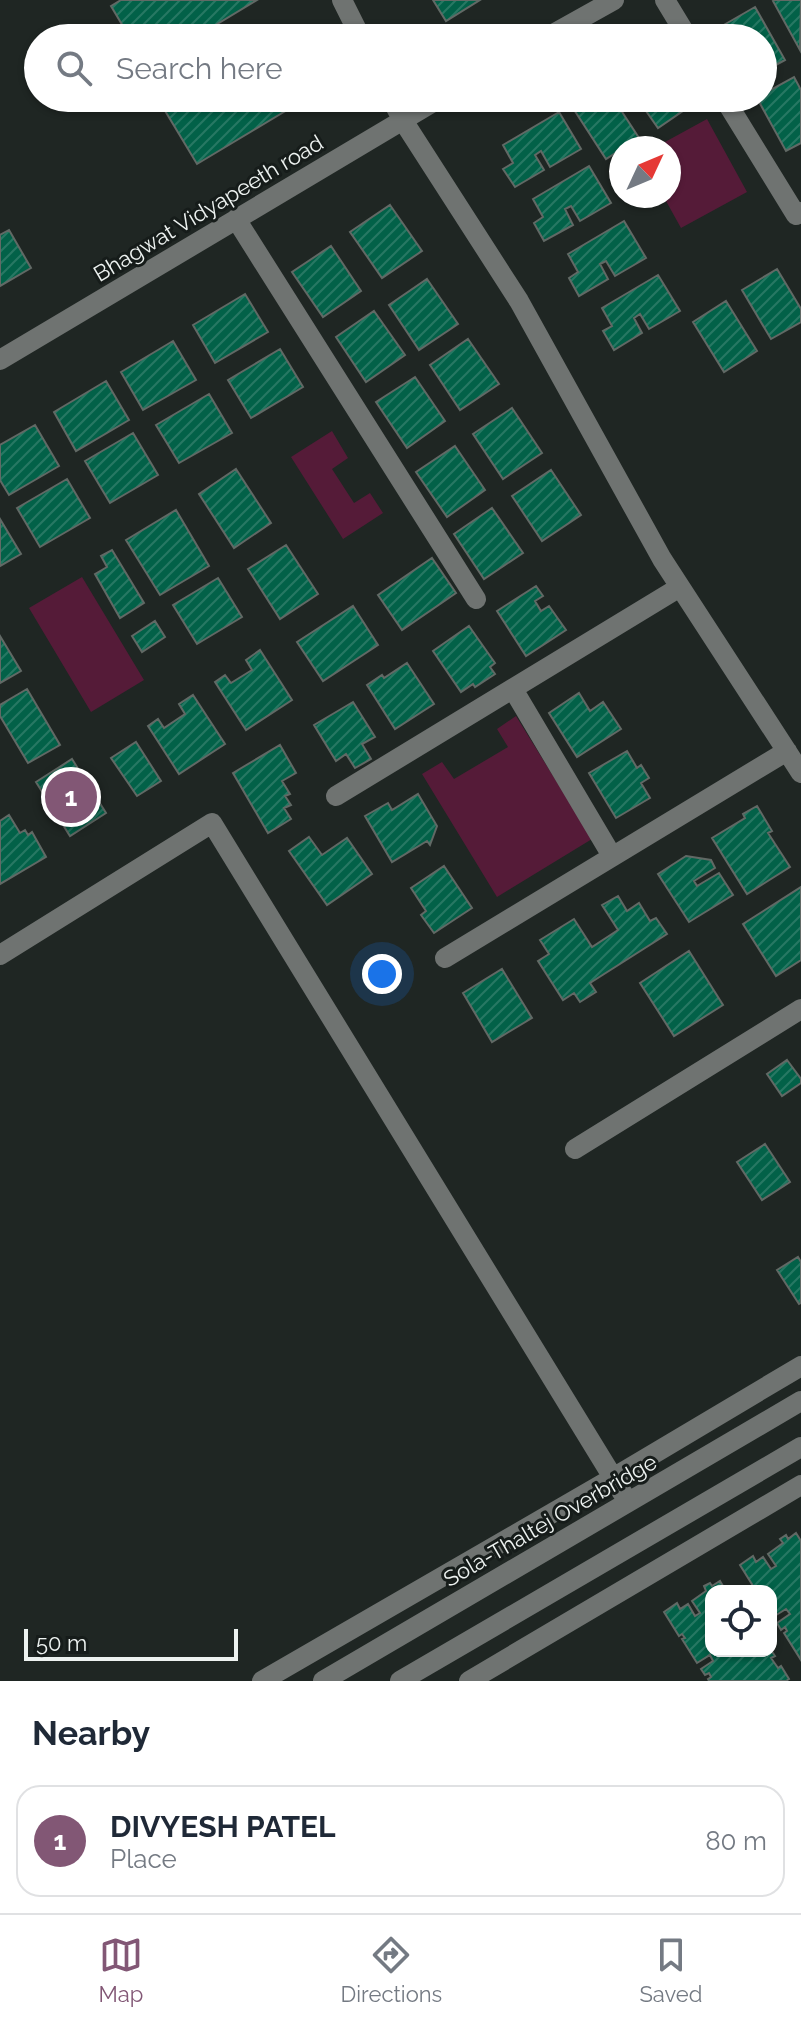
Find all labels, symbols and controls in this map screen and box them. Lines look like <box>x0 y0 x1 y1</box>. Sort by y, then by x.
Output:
search box <box>24 24 777 112</box>
icon: search <box>52 46 96 90</box>
text: Search here <box>116 51 283 86</box>
street label: Bhagwat Vidyapeeth road <box>89 129 327 287</box>
north arrow <box>609 136 681 208</box>
pin: 1 <box>45 767 97 827</box>
your location <box>362 954 402 994</box>
street label: Sola-Thaltej Overbridge <box>439 1448 661 1592</box>
map controls <box>705 1585 777 1657</box>
button: locate <box>705 1585 777 1657</box>
scale bar <box>24 1625 238 1661</box>
text: 50 m <box>36 1630 87 1656</box>
text: Nearby <box>32 1713 150 1753</box>
text: DIVYESH PATEL <box>110 1809 336 1844</box>
text: 1 <box>54 1826 66 1856</box>
text: 80 m <box>705 1826 767 1856</box>
text: Place <box>110 1844 177 1874</box>
tab: Map <box>99 1933 143 2007</box>
tab: Directions <box>341 1933 442 2007</box>
tab: Saved <box>639 1933 702 2007</box>

